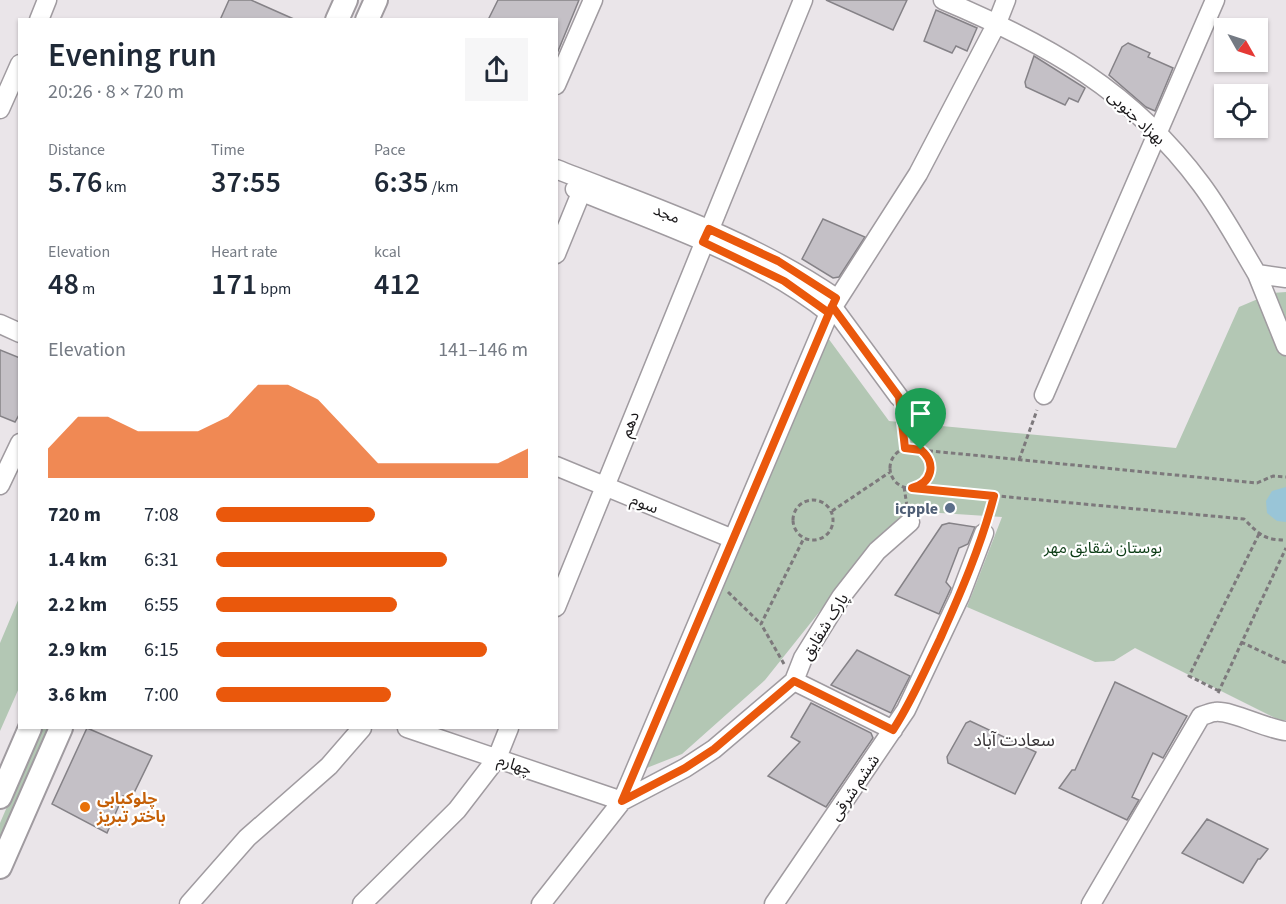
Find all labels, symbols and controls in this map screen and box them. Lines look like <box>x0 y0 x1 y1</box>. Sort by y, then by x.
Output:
north arrow <box>1214 18 1268 72</box>
map controls <box>1214 18 1268 138</box>
text: Evening run <box>48 32 217 79</box>
button: share <box>465 38 528 101</box>
text: 20:26 · 8 × 720 m <box>48 78 184 106</box>
button: locate <box>1214 84 1268 138</box>
street label: بهزاد جنوبی <box>1103 85 1170 150</box>
text: Distance <box>48 139 105 161</box>
text: Time <box>211 139 245 161</box>
text: Pace <box>374 139 405 161</box>
text: 5.76 <box>48 161 102 204</box>
text: 37:55 <box>211 161 281 204</box>
text: 6:35 <box>374 161 428 204</box>
text: km <box>102 176 127 198</box>
text: /km <box>428 176 458 198</box>
street label: مجد <box>650 199 683 229</box>
text: Elevation <box>48 241 110 263</box>
text: Heart rate <box>211 241 278 263</box>
text: kcal <box>374 241 401 263</box>
text: 48 <box>48 263 79 306</box>
text: 171 <box>211 263 257 306</box>
text: 412 <box>374 263 420 306</box>
text: m <box>79 278 95 300</box>
text: bpm <box>257 278 291 300</box>
text: Elevation <box>48 336 126 364</box>
text: 141–146 m <box>438 336 528 364</box>
pin <box>895 388 946 450</box>
icon: arrive <box>904 397 937 430</box>
street label: دهم <box>615 408 646 441</box>
street label: سوم <box>627 489 662 520</box>
place label: icpple <box>895 498 938 520</box>
text: 720 m <box>48 501 101 529</box>
text: 7:08 <box>144 501 179 529</box>
marker: icpple <box>943 501 957 515</box>
park label: بوستان شقایق مهر <box>1043 537 1162 559</box>
text: 1.4 km <box>48 546 107 574</box>
text: 6:31 <box>144 546 179 574</box>
street label: پارک شقایق <box>796 589 854 664</box>
text: 2.2 km <box>48 591 107 619</box>
text: 6:55 <box>144 591 179 619</box>
text: 2.9 km <box>48 636 107 664</box>
text: 6:15 <box>144 636 179 664</box>
text: 3.6 km <box>48 681 107 709</box>
text: 7:00 <box>144 681 179 709</box>
district label: سعادت آباد <box>973 728 1055 753</box>
street label: چهارم <box>494 749 535 782</box>
street label: ششم شرقی <box>825 750 886 826</box>
place label: چلوکبابی باختر تبریز <box>96 788 166 828</box>
marker: چلوکبابی باختر تبریز <box>78 800 92 814</box>

